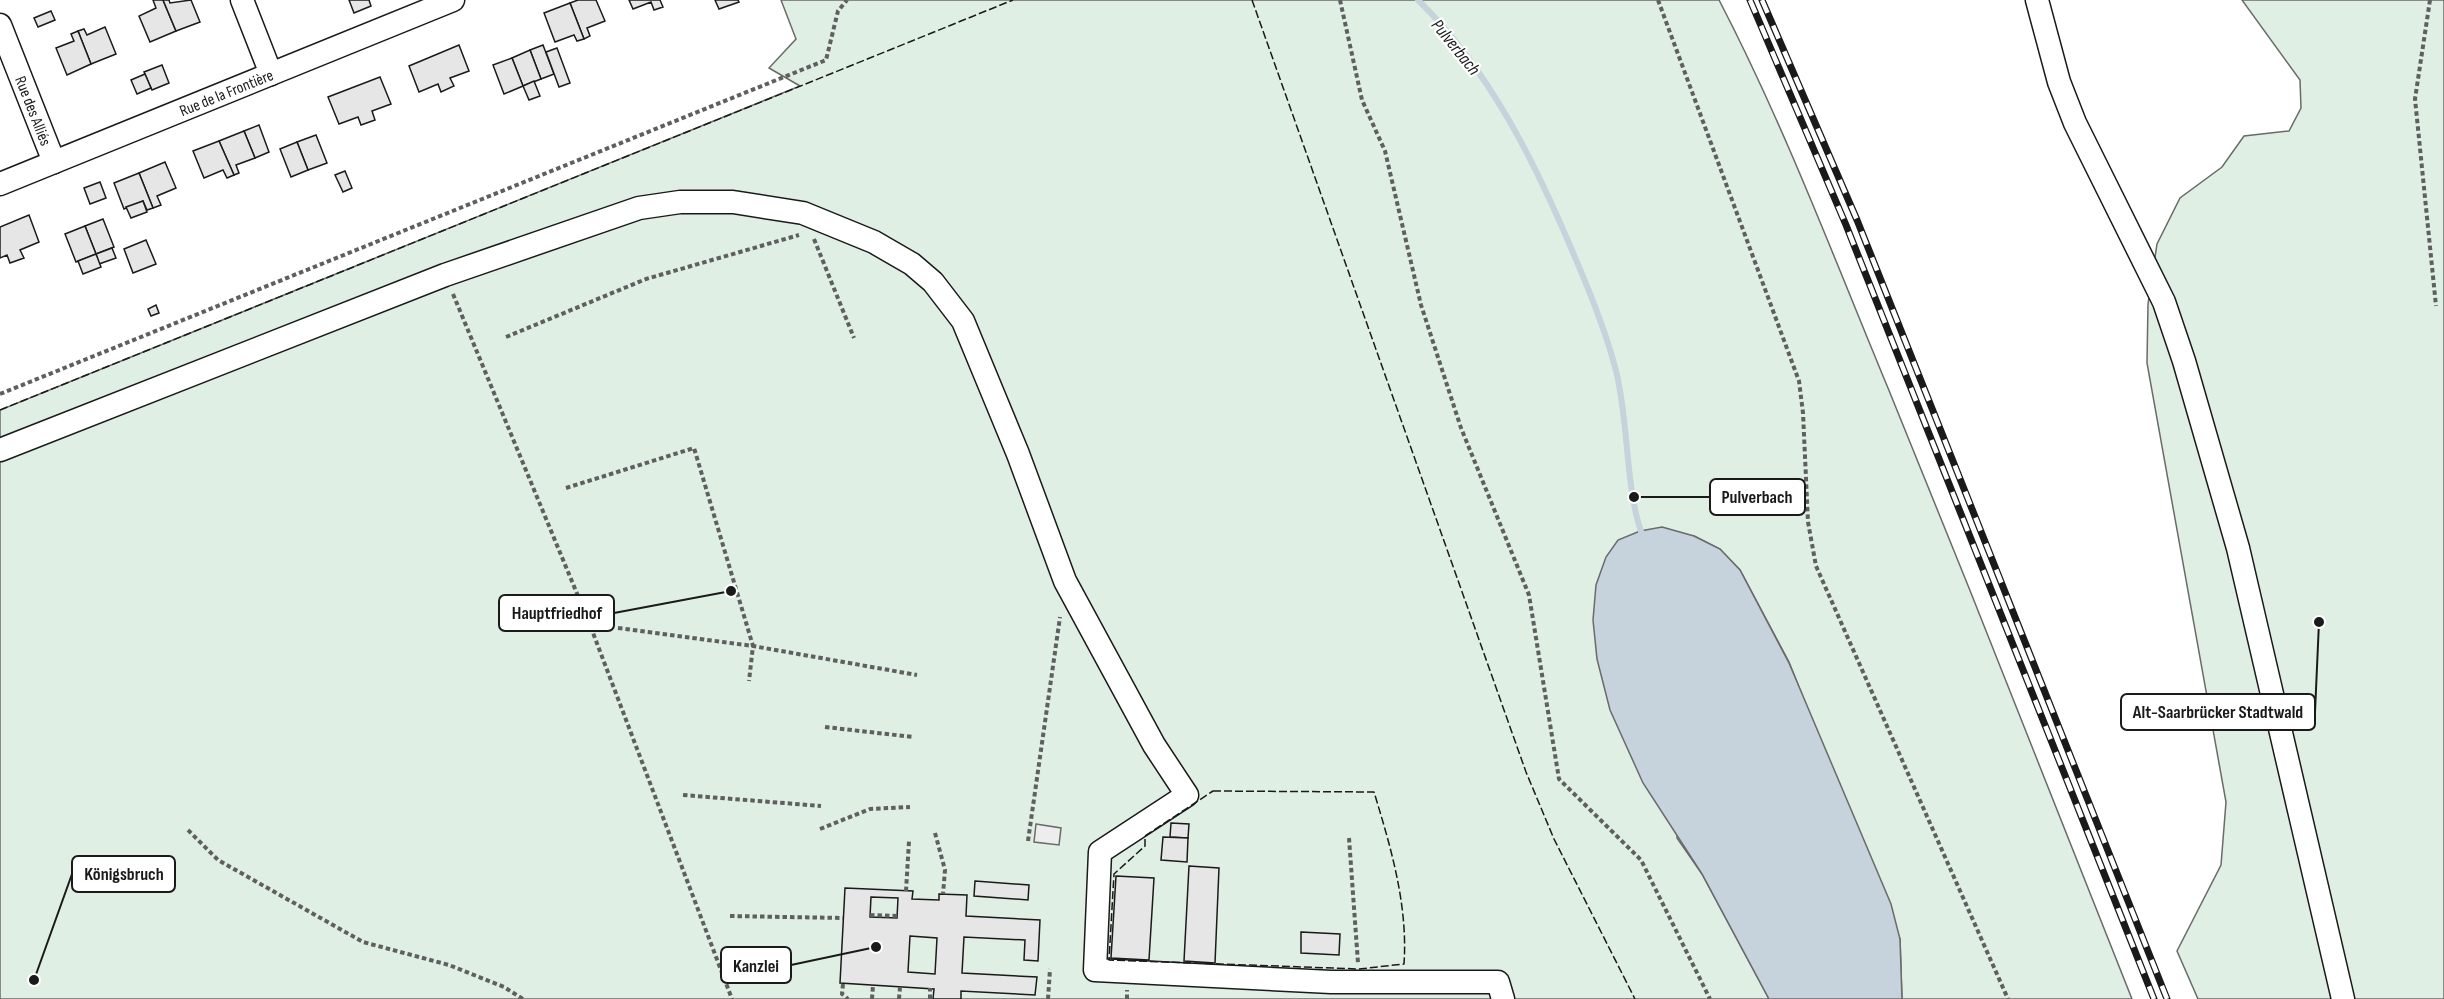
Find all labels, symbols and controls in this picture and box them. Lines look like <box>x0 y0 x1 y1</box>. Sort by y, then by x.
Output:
water label: Pulverbach <box>1427 15 1485 80</box>
street label: Rue de la Frontière <box>177 66 276 121</box>
street label: Rue des Alliés <box>10 74 55 149</box>
callout: Pulverbach <box>1710 479 1805 515</box>
text: Pulverbach <box>1721 487 1793 508</box>
callout: Hauptfriedhof <box>499 595 614 631</box>
text: Hauptfriedhof <box>512 603 603 624</box>
callout: Alt-Saarbrücker Stadtwald <box>2121 694 2315 730</box>
text: Alt-Saarbrücker Stadtwald <box>2132 702 2303 723</box>
callout: Königsbruch <box>72 856 175 892</box>
text: Königsbruch <box>84 864 164 885</box>
callout: Kanzlei <box>721 947 791 983</box>
text: Kanzlei <box>733 956 779 977</box>

